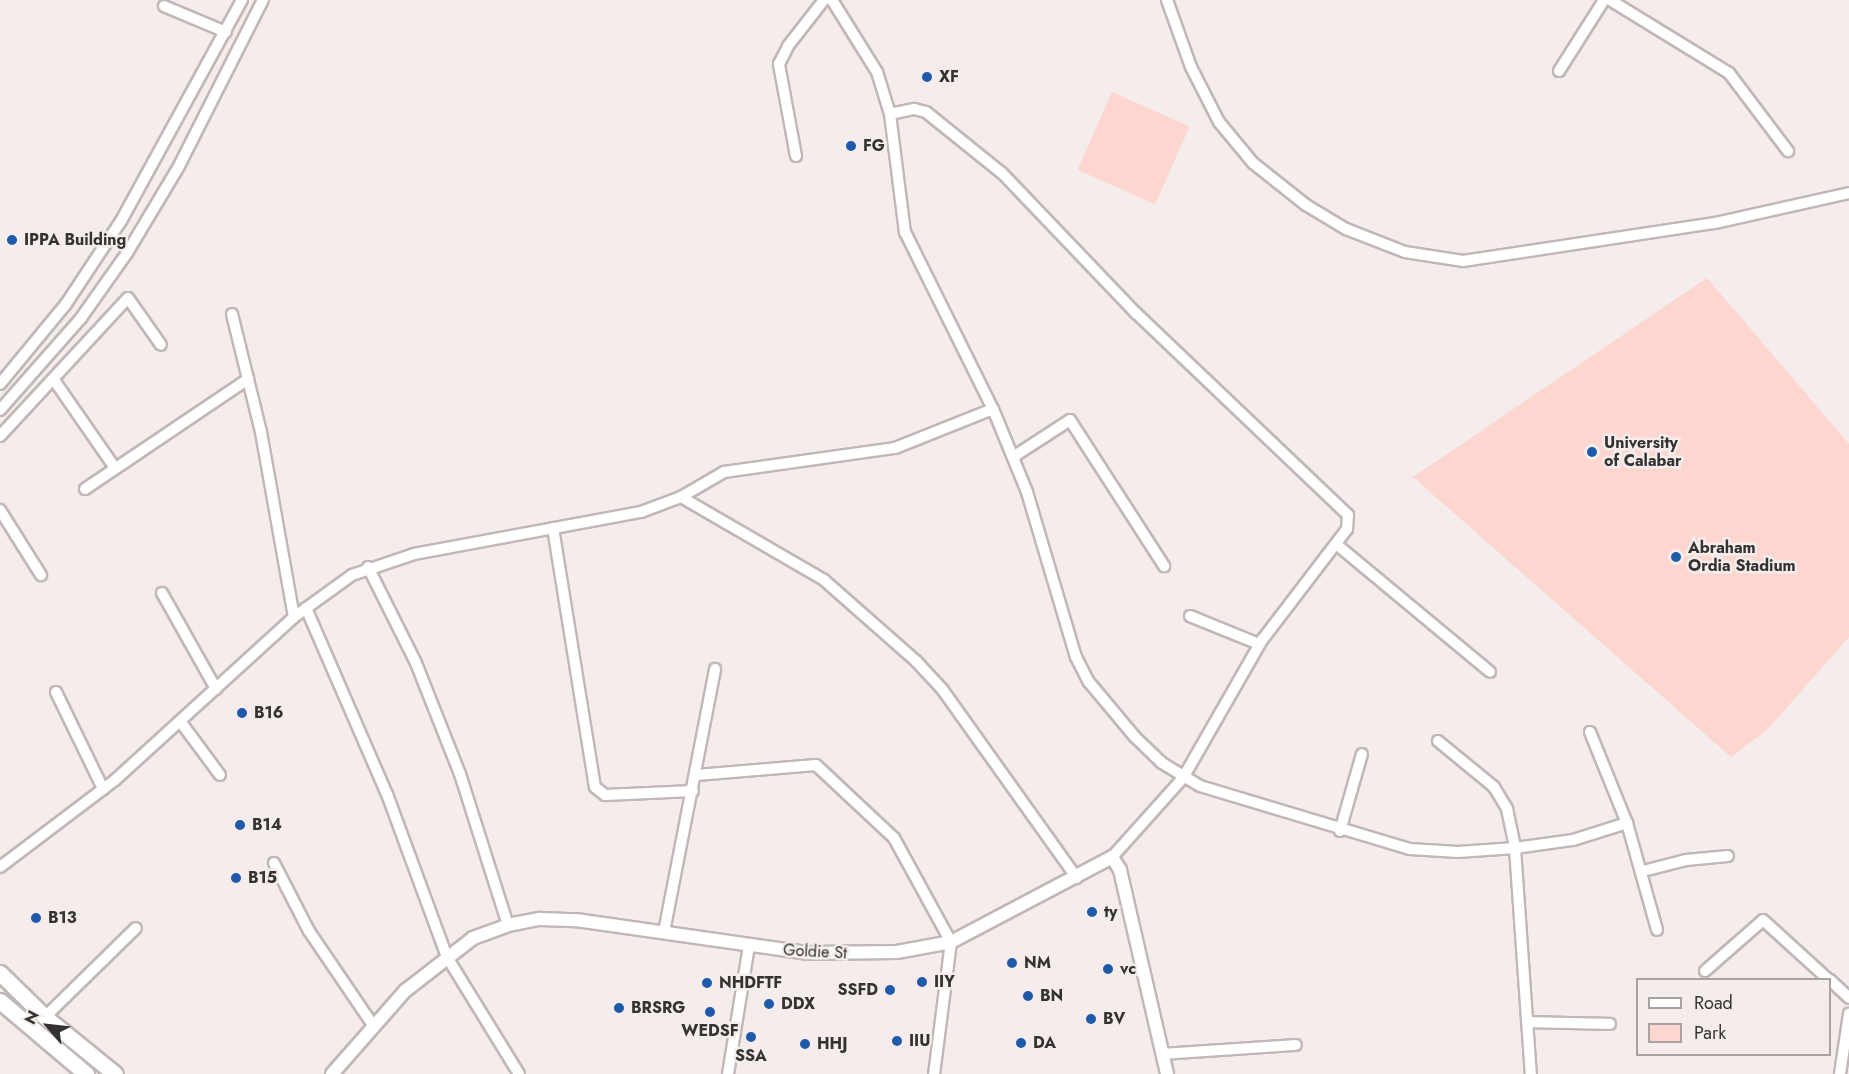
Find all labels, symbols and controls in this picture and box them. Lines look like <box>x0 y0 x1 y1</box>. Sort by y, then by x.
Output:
place label: XF <box>939 67 959 87</box>
marker: XF <box>920 70 934 84</box>
place label: FG <box>863 136 885 156</box>
marker: FG <box>844 139 858 153</box>
place label: IPPA Building <box>24 230 126 250</box>
marker: IPPA Building <box>5 233 19 247</box>
place label: University of Calabar <box>1604 433 1682 471</box>
marker: University of Calabar <box>1585 445 1599 459</box>
place label: Abraham Ordia Stadium <box>1688 538 1796 576</box>
marker: Abraham Ordia Stadium <box>1669 550 1683 564</box>
place label: B16 <box>254 703 283 723</box>
marker: B16 <box>235 706 249 720</box>
place label: B14 <box>252 815 282 835</box>
marker: B14 <box>233 818 247 832</box>
place label: B15 <box>248 868 277 888</box>
marker: B15 <box>229 871 243 885</box>
place label: ty <box>1104 902 1117 922</box>
marker: ty <box>1085 905 1099 919</box>
place label: B13 <box>48 908 77 928</box>
marker: B13 <box>29 911 43 925</box>
street label: Goldie St <box>783 941 847 963</box>
place label: NM <box>1024 953 1051 973</box>
marker: NM <box>1005 956 1019 970</box>
place label: vc <box>1120 959 1136 979</box>
marker: vc <box>1101 962 1115 976</box>
place label: IIY <box>934 972 955 992</box>
place label: NHDFTF <box>719 973 782 993</box>
marker: IIY <box>915 975 929 989</box>
marker: NHDFTF <box>700 976 714 990</box>
legend <box>1636 978 1831 1056</box>
place label: SSFD <box>837 980 878 1000</box>
marker: SSFD <box>883 983 897 997</box>
place label: BN <box>1040 986 1063 1006</box>
marker: BN <box>1021 989 1035 1003</box>
text: Road <box>1694 990 1733 1016</box>
place label: DDX <box>781 994 815 1014</box>
north arrow <box>18 996 78 1056</box>
marker: DDX <box>762 997 776 1011</box>
place label: BRSRG <box>631 998 685 1018</box>
marker: BRSRG <box>612 1001 626 1015</box>
marker: WEDSF <box>703 1005 717 1019</box>
text: N <box>19 1006 45 1028</box>
place label: BV <box>1103 1009 1125 1029</box>
marker: BV <box>1084 1012 1098 1026</box>
text: Park <box>1694 1020 1726 1046</box>
place label: WEDSF <box>681 1021 739 1041</box>
marker: SSA <box>744 1030 758 1044</box>
place label: IIU <box>909 1031 930 1051</box>
place label: DA <box>1033 1033 1056 1053</box>
place label: HHJ <box>817 1034 847 1054</box>
marker: IIU <box>890 1034 904 1048</box>
marker: DA <box>1014 1036 1028 1050</box>
marker: HHJ <box>798 1037 812 1051</box>
place label: SSA <box>735 1046 767 1066</box>

